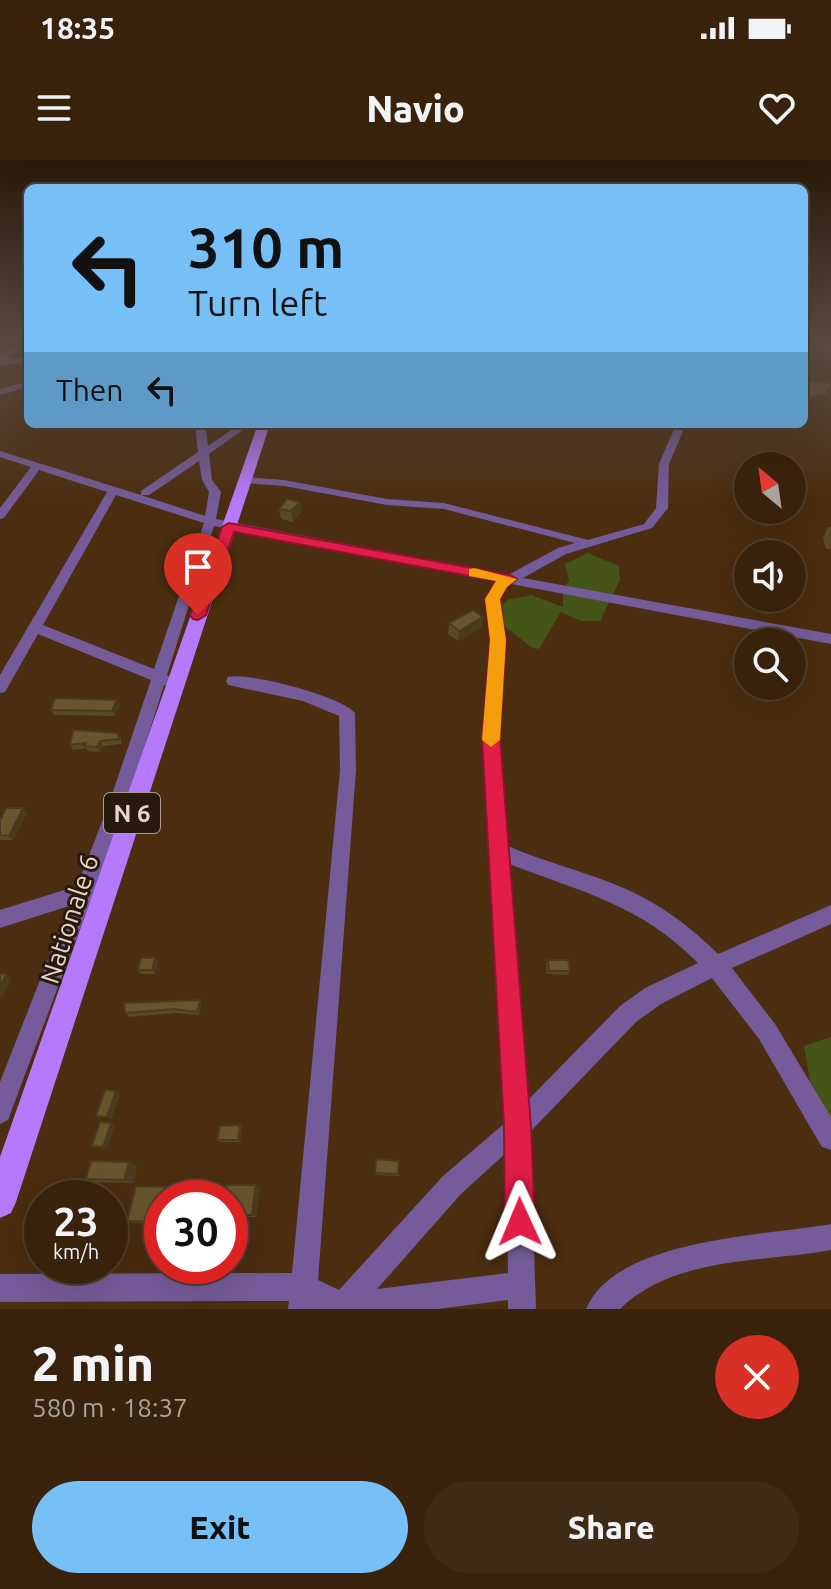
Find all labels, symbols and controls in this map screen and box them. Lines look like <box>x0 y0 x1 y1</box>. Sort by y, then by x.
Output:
text: 18:35 <box>40 11 115 45</box>
icon: menu <box>32 86 76 130</box>
icon: heart <box>755 86 799 130</box>
text: Navio <box>366 88 465 129</box>
icon: left <box>56 216 160 320</box>
text: 310 m <box>188 216 344 279</box>
text: Turn left <box>188 282 327 323</box>
icon: left <box>140 368 184 412</box>
text: Then <box>56 373 124 407</box>
north arrow <box>734 452 806 524</box>
map controls <box>734 452 806 700</box>
pin <box>164 533 232 615</box>
button: sound <box>734 540 806 612</box>
icon: arrive <box>176 545 220 589</box>
button: search <box>734 628 806 700</box>
road number: N 6 <box>104 793 160 833</box>
street label: Nationale 6 <box>35 851 103 987</box>
speed limit sign: 30 <box>144 1180 248 1284</box>
position arrow <box>478 1180 562 1264</box>
text: 23 <box>53 1199 99 1244</box>
text: km/h <box>53 1240 99 1263</box>
button: close <box>715 1335 799 1419</box>
text: 2 min <box>32 1336 154 1390</box>
text: 580 m · 18:37 <box>32 1393 188 1422</box>
button: Exit <box>32 1481 408 1573</box>
button: Share <box>424 1481 799 1573</box>

